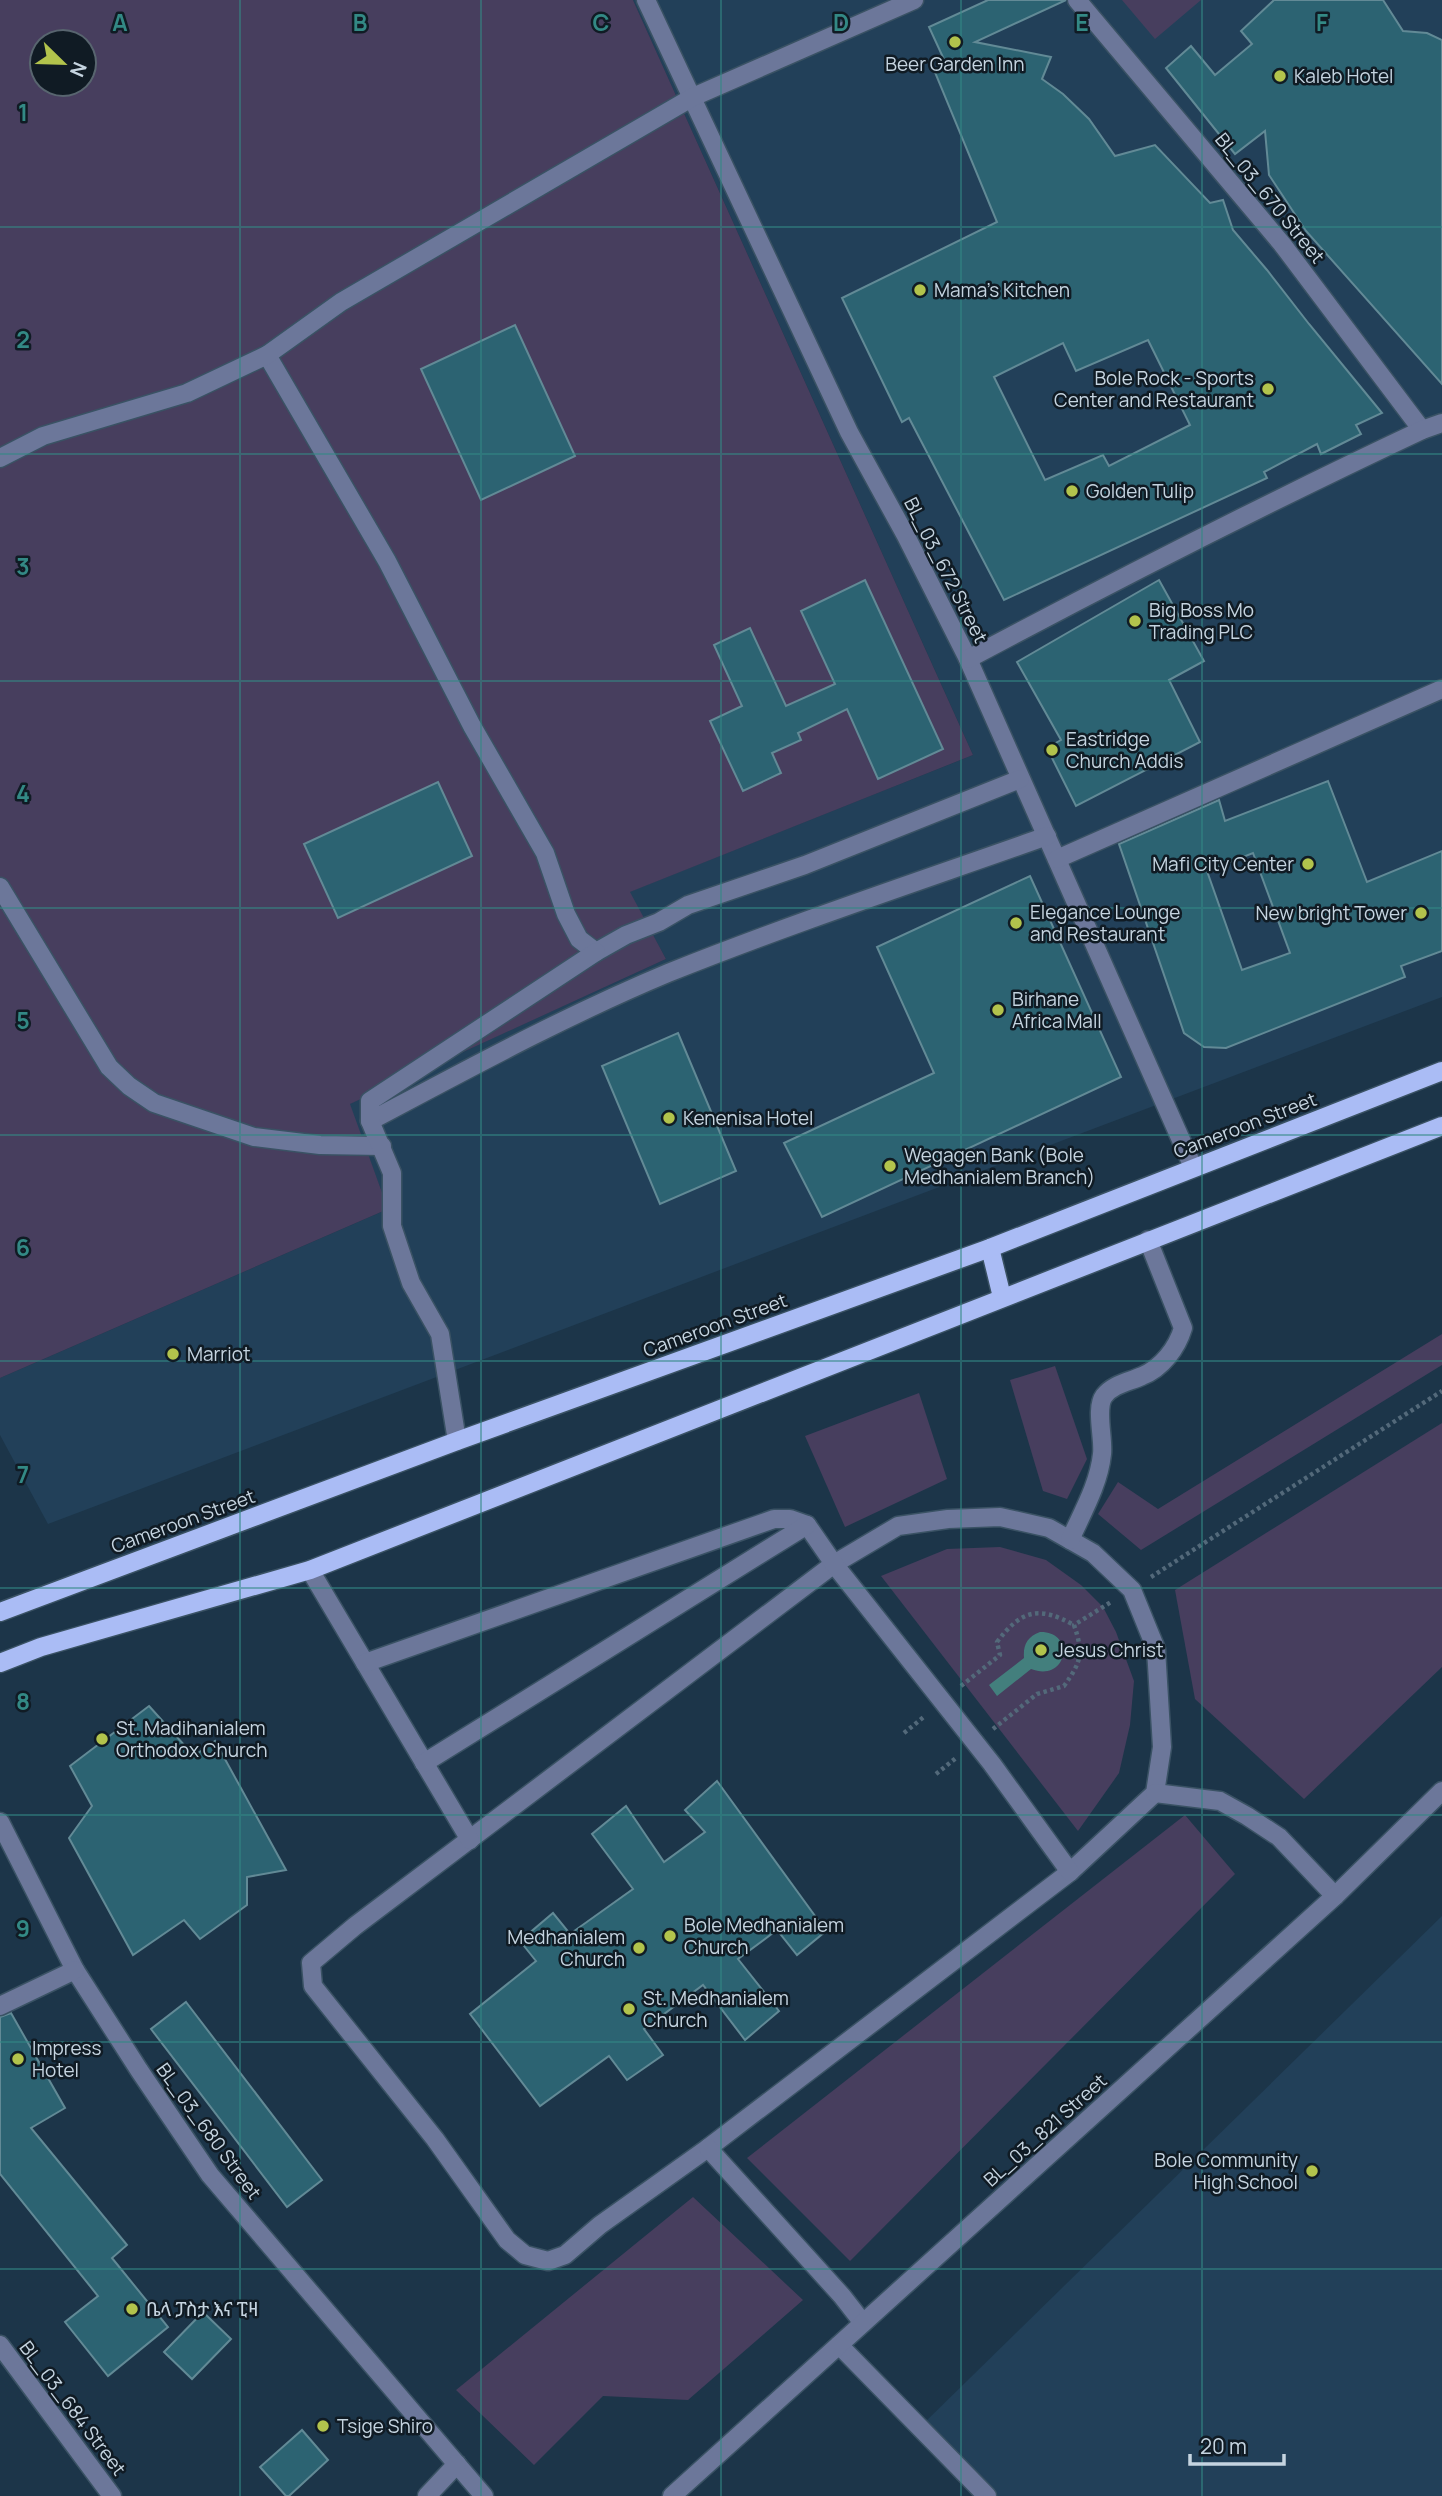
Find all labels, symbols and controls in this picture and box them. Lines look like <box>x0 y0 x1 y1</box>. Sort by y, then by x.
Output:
text: A <box>112 6 128 38</box>
text: B <box>353 6 367 38</box>
text: C <box>593 6 610 38</box>
text: D <box>833 6 849 38</box>
text: E <box>1075 6 1089 38</box>
text: F <box>1316 6 1328 38</box>
north arrow <box>28 28 98 98</box>
marker: Beer Garden Inn <box>947 34 963 50</box>
place label: Beer Garden Inn <box>885 51 1025 77</box>
text: N <box>64 58 93 81</box>
place label: Kaleb Hotel <box>1294 63 1393 89</box>
marker: Kaleb Hotel <box>1272 68 1288 84</box>
text: 1 <box>18 96 28 128</box>
street label: BL_03_670 Street <box>1209 127 1331 269</box>
place label: Mama's Kitchen <box>934 277 1070 303</box>
marker: Mama's Kitchen <box>912 282 928 298</box>
text: 2 <box>16 323 30 355</box>
place label: Bole Rock - Sports Center and Restaurant <box>1054 365 1254 413</box>
marker: Bole Rock - Sports Center and Restaurant <box>1260 381 1276 397</box>
place label: Golden Tulip <box>1086 478 1194 504</box>
marker: Golden Tulip <box>1064 483 1080 499</box>
street label: BL_03_672 Street <box>898 493 994 647</box>
text: 3 <box>16 550 30 582</box>
place label: Big Boss Mo Trading PLC <box>1149 597 1254 645</box>
marker: Big Boss Mo Trading PLC <box>1127 613 1143 629</box>
place label: Eastridge Church Addis <box>1066 726 1183 774</box>
marker: Eastridge Church Addis <box>1044 742 1060 758</box>
text: 4 <box>16 777 30 809</box>
place label: Mafi City Center <box>1152 851 1294 877</box>
marker: Mafi City Center <box>1300 856 1316 872</box>
place label: Elegance Lounge and Restaurant <box>1030 899 1180 947</box>
place label: New bright Tower <box>1256 900 1407 926</box>
marker: New bright Tower <box>1413 905 1429 921</box>
marker: Elegance Lounge and Restaurant <box>1008 915 1024 931</box>
place label: Birhane Africa Mall <box>1012 986 1102 1034</box>
marker: Birhane Africa Mall <box>990 1002 1006 1018</box>
text: 5 <box>16 1004 30 1036</box>
street label: Cameroon Street <box>1170 1086 1320 1164</box>
place label: Kenenisa Hotel <box>683 1105 813 1131</box>
marker: Kenenisa Hotel <box>661 1110 677 1126</box>
place label: Wegagen Bank (Bole Medhanialem Branch) <box>904 1142 1095 1190</box>
marker: Wegagen Bank (Bole Medhanialem Branch) <box>882 1158 898 1174</box>
text: 6 <box>16 1231 30 1263</box>
street label: Cameroon Street <box>639 1287 791 1363</box>
place label: Marriot <box>187 1341 251 1367</box>
marker: Marriot <box>165 1346 181 1362</box>
text: 7 <box>17 1458 29 1490</box>
street label: Cameroon Street <box>107 1483 259 1559</box>
place label: Jesus Christ <box>1055 1637 1164 1663</box>
marker: Jesus Christ <box>1033 1642 1049 1658</box>
text: 8 <box>16 1685 30 1717</box>
place label: St. Madihanialem Orthodox Church <box>116 1715 267 1763</box>
marker: St. Madihanialem Orthodox Church <box>94 1731 110 1747</box>
text: 9 <box>16 1912 30 1944</box>
place label: Bole Medhanialem Church <box>684 1912 844 1960</box>
place label: Medhanialem Church <box>507 1924 625 1972</box>
marker: Bole Medhanialem Church <box>662 1928 678 1944</box>
marker: Medhanialem Church <box>631 1940 647 1956</box>
place label: St. Medhanialem Church <box>643 1985 789 2033</box>
marker: St. Medhanialem Church <box>621 2001 637 2017</box>
place label: Impress Hotel <box>32 2035 102 2083</box>
marker: Impress Hotel <box>10 2051 26 2067</box>
street label: BL_03_680 Street <box>151 2058 267 2204</box>
street label: BL_03_821 Street <box>978 2068 1112 2192</box>
place label: Bole Community High School <box>1154 2147 1298 2195</box>
marker: Bole Community High School <box>1304 2163 1320 2179</box>
place label: ቤላ ፓስታ እና ፒዛ <box>146 2296 258 2322</box>
marker: ቤላ ፓስታ እና ፒዛ <box>124 2301 140 2317</box>
street label: BL_03_684 Street <box>14 2335 132 2481</box>
place label: Tsige Shiro <box>337 2413 433 2439</box>
marker: Tsige Shiro <box>315 2418 331 2434</box>
scale bar <box>1190 2422 1284 2466</box>
text: 20 m <box>1200 2432 1247 2460</box>

